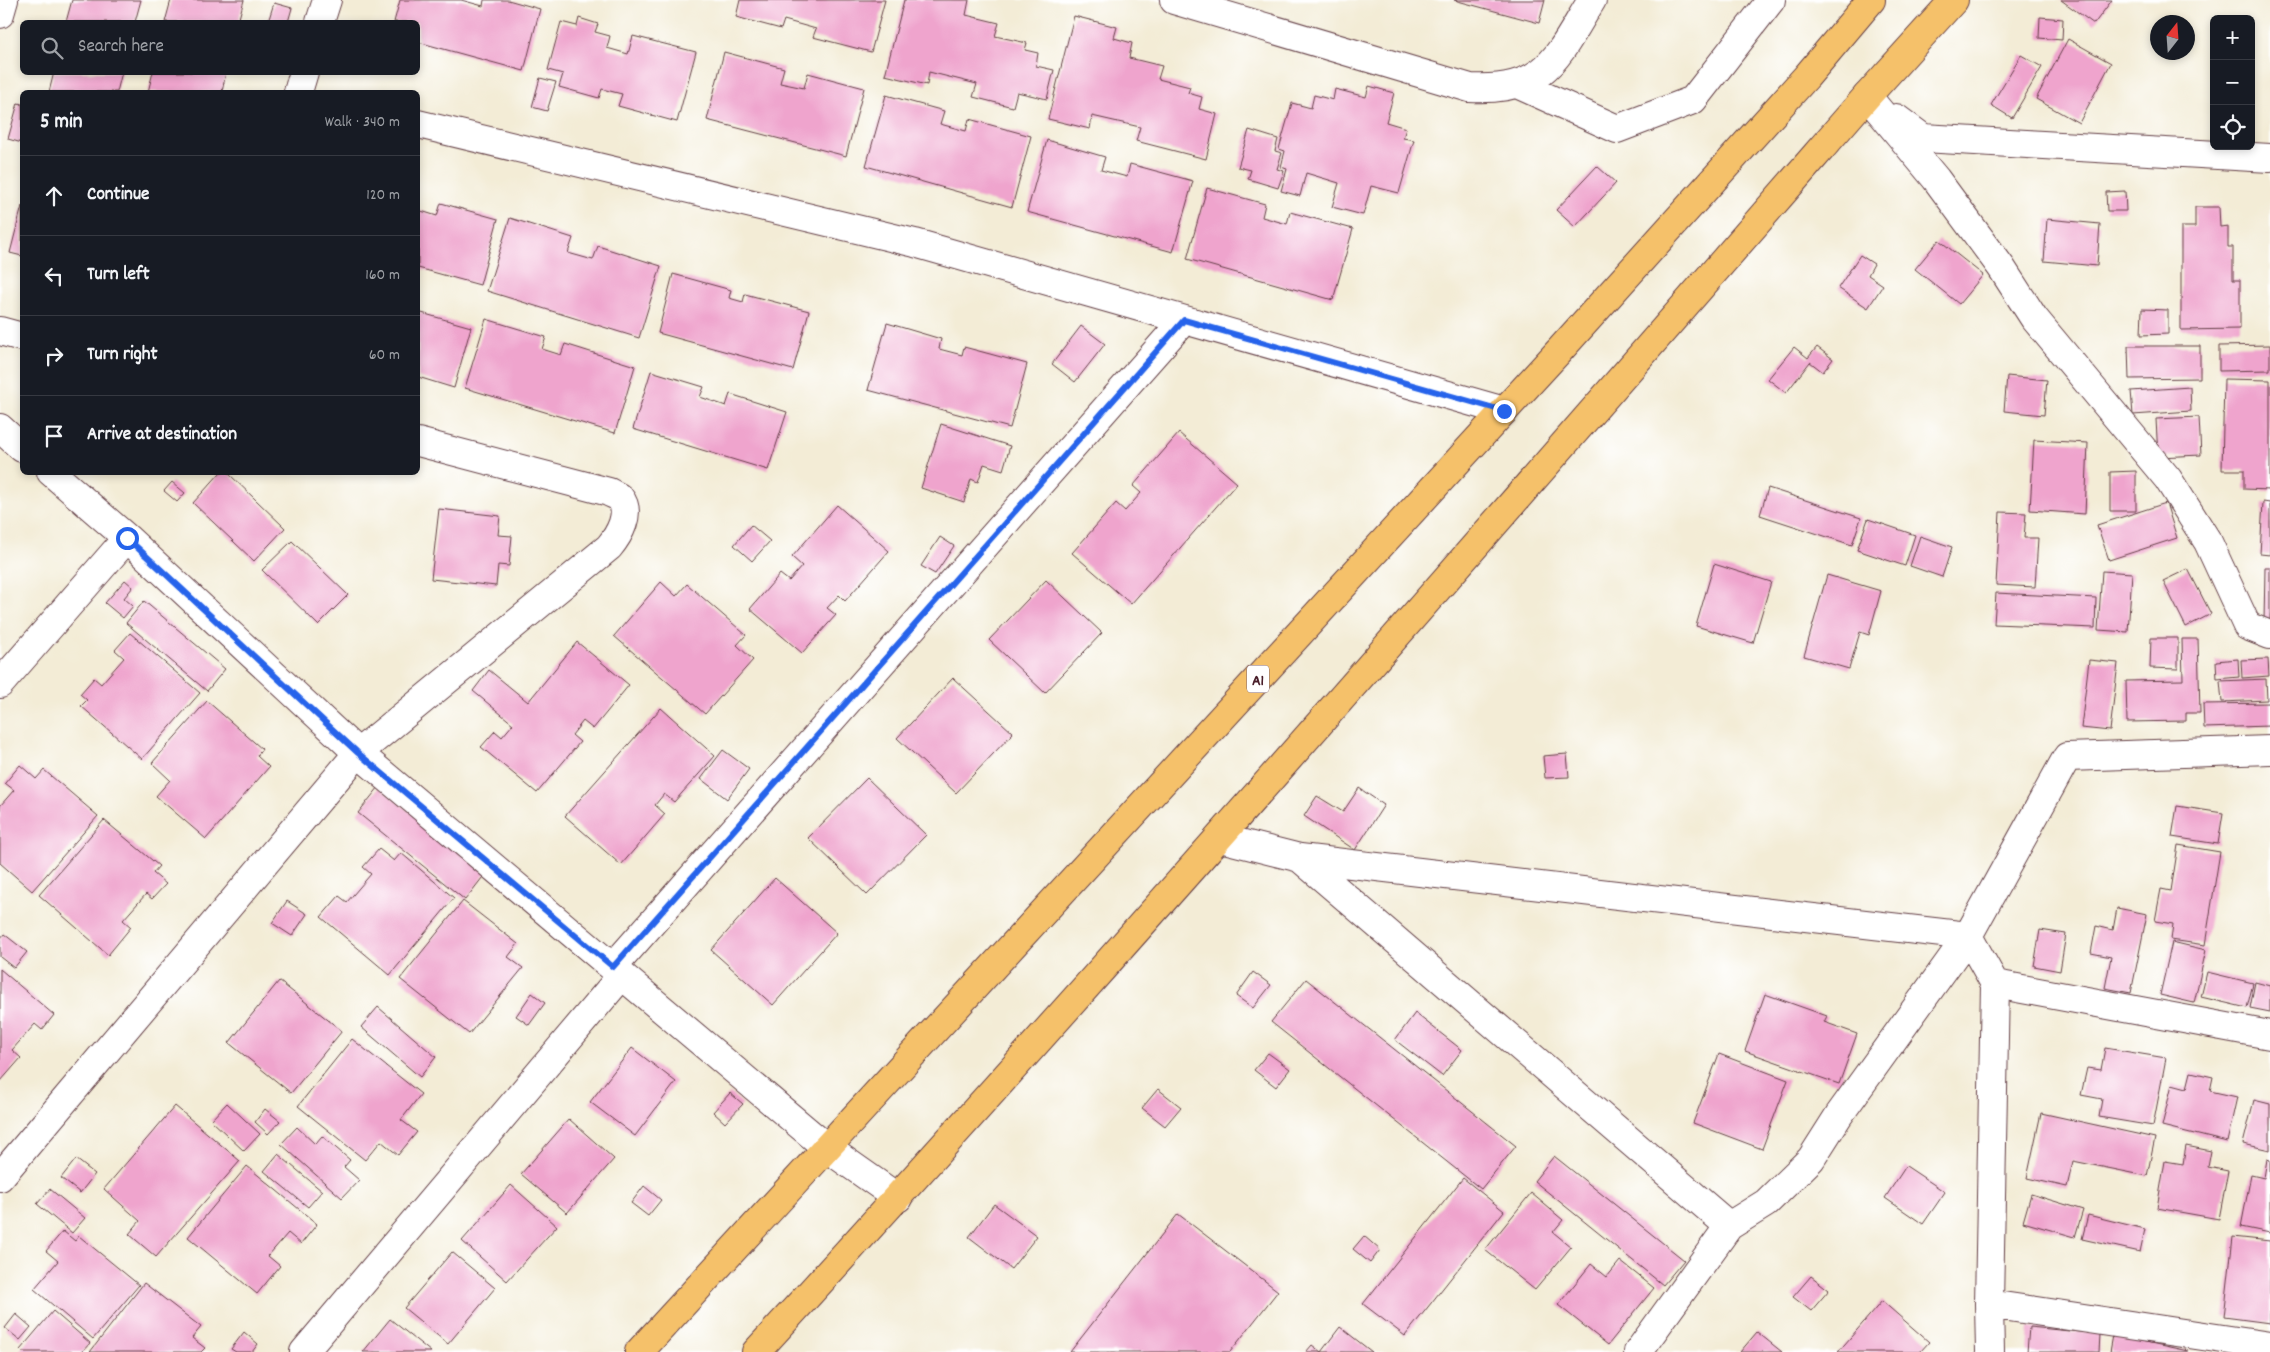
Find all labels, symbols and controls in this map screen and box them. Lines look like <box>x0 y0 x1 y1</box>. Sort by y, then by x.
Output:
north arrow <box>2150 15 2195 60</box>
map controls <box>2210 15 2255 150</box>
button: + <box>2210 15 2255 60</box>
search box <box>20 20 420 75</box>
icon: search <box>38 34 66 62</box>
text: Search here <box>78 34 164 61</box>
button: − <box>2210 60 2255 105</box>
button: locate <box>2210 105 2255 150</box>
text: 5 min <box>40 108 83 138</box>
text: Walk · 340 m <box>325 111 400 134</box>
icon: ahead <box>40 182 68 210</box>
text: Continue <box>87 182 149 209</box>
text: 120 m <box>366 184 400 207</box>
icon: left <box>40 262 68 290</box>
text: Turn left <box>87 262 150 289</box>
text: 160 m <box>365 264 400 287</box>
icon: right <box>40 342 68 370</box>
text: Turn right <box>87 342 158 369</box>
text: 60 m <box>369 344 400 367</box>
route end <box>1493 400 1516 423</box>
icon: arrive <box>40 422 68 450</box>
text: Arrive at destination <box>87 422 237 449</box>
route start <box>116 527 139 550</box>
road number: A1 <box>1247 666 1269 692</box>

